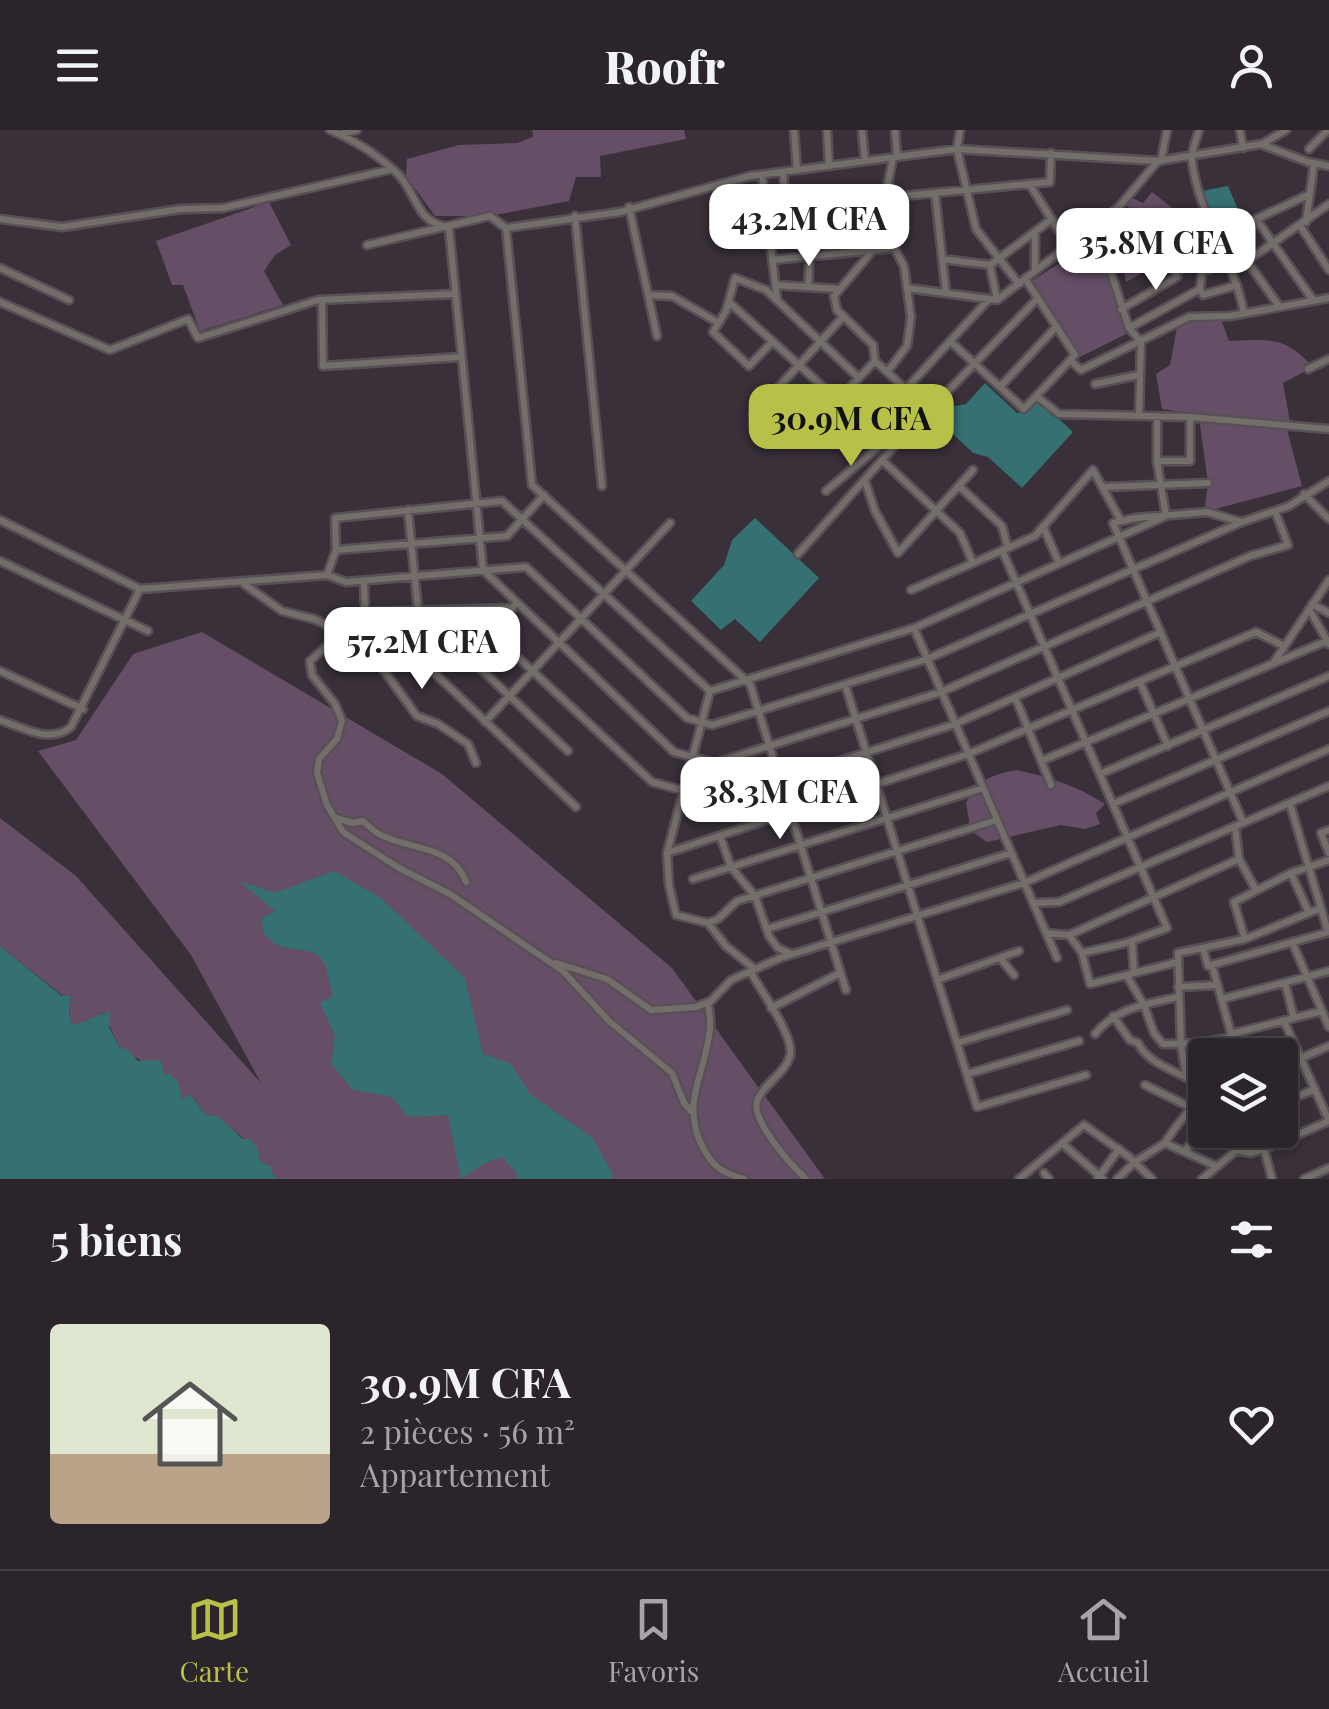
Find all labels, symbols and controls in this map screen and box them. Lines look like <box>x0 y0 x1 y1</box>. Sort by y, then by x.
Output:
text: Roofr <box>604 35 725 95</box>
icon: menu <box>50 38 105 93</box>
icon: person <box>1224 38 1279 93</box>
pin: 43.2M CFA <box>695 184 923 269</box>
text: 43.2M CFA <box>731 195 887 238</box>
pin: 35.8M CFA <box>1042 208 1270 293</box>
text: 35.8M CFA <box>1078 219 1234 262</box>
pin: 30.9M CFA <box>737 384 965 469</box>
text: 30.9M CFA <box>771 395 931 438</box>
pin: 57.2M CFA <box>308 607 536 692</box>
text: 57.2M CFA <box>346 618 498 661</box>
pin: 38.3M CFA <box>666 757 894 842</box>
text: 38.3M CFA <box>702 768 858 811</box>
map controls <box>1188 1038 1298 1148</box>
button: layers <box>1188 1038 1298 1148</box>
text: 5 biens <box>50 1211 182 1267</box>
icon: filters <box>1224 1212 1279 1267</box>
text: 30.9M CFA <box>360 1353 571 1409</box>
icon: home <box>130 1364 250 1484</box>
icon: heart <box>1224 1397 1279 1452</box>
text: 2 pièces · 56 m² <box>360 1409 575 1452</box>
text: Appartement <box>360 1452 550 1495</box>
tab: Carte <box>179 1592 249 1689</box>
tab: Favoris <box>608 1592 699 1689</box>
tab: Accueil <box>1058 1592 1150 1689</box>

